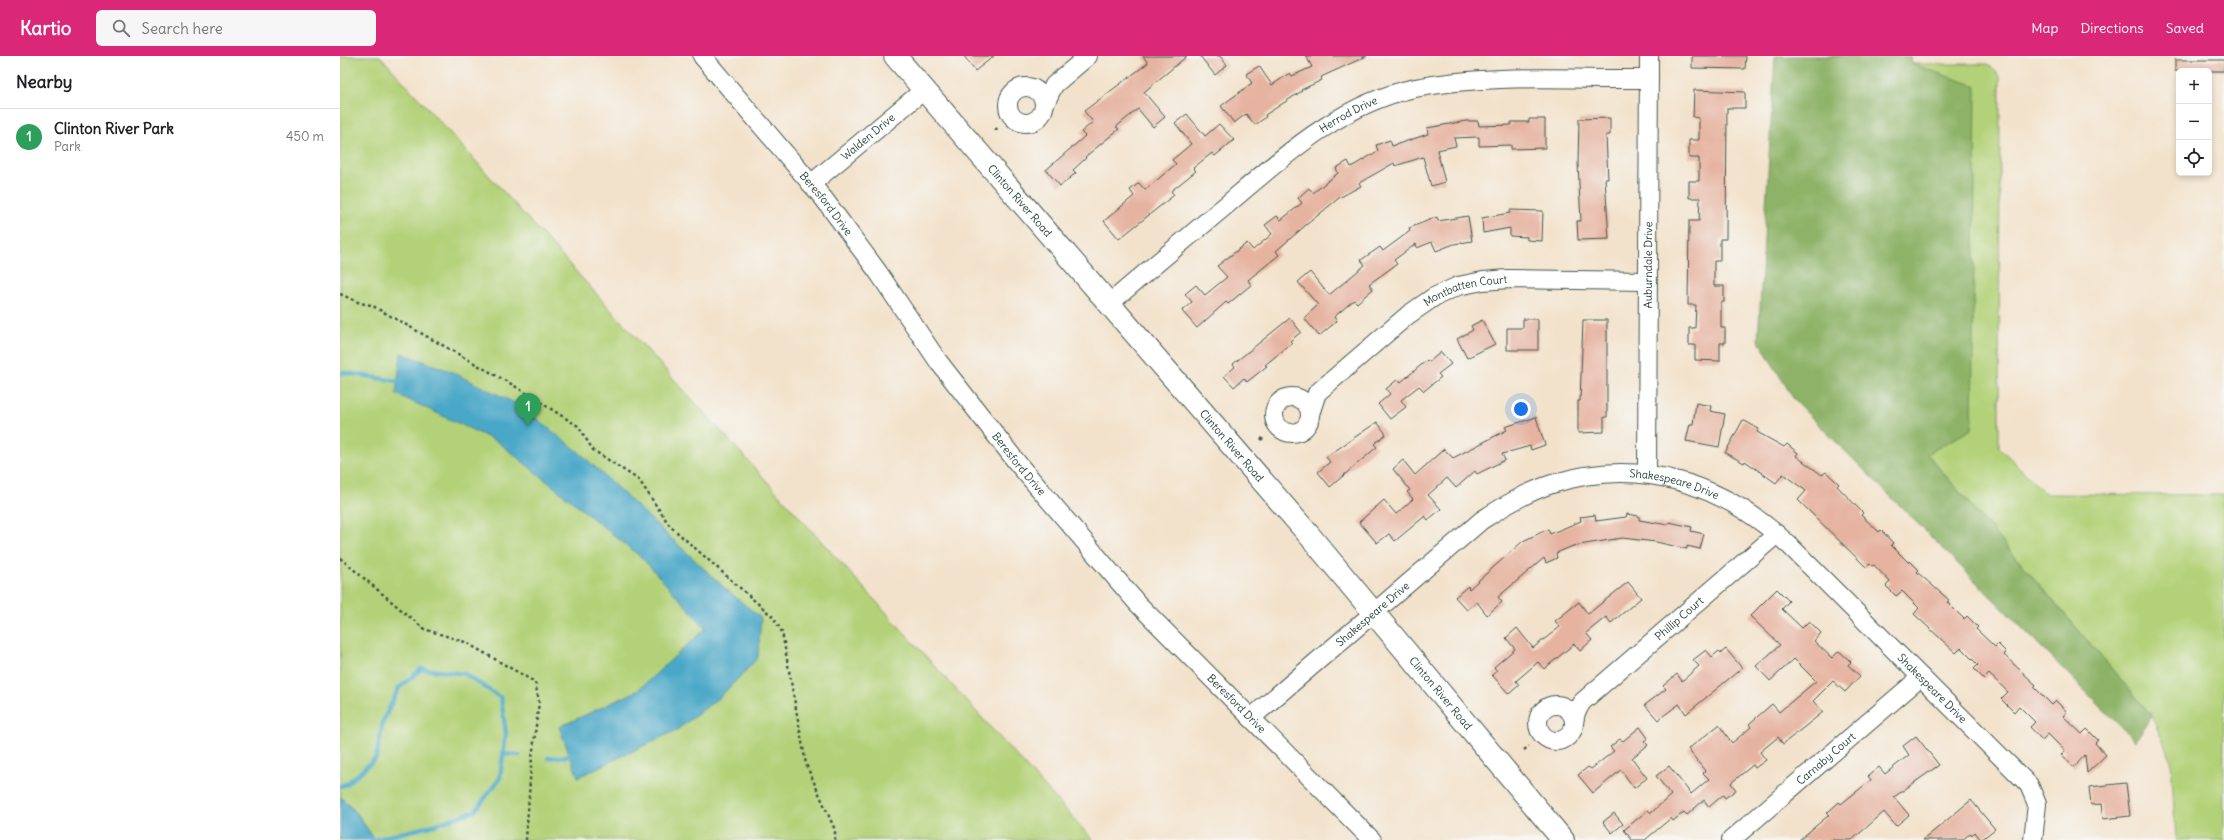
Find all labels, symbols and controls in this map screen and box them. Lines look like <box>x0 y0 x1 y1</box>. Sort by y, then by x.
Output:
search box <box>96 10 376 46</box>
text: Kartio <box>20 16 72 40</box>
icon: search <box>110 17 132 39</box>
text: Search here <box>142 19 223 38</box>
text: Map <box>2031 19 2058 37</box>
text: Directions <box>2080 19 2144 37</box>
text: Saved <box>2166 19 2204 37</box>
map controls <box>2176 68 2212 176</box>
button: + <box>2176 68 2212 104</box>
text: Nearby <box>16 71 72 93</box>
street label: Herrod Drive <box>1317 93 1379 136</box>
button: − <box>2176 104 2212 140</box>
street label: Walden Drive <box>838 110 898 163</box>
text: Clinton River Park <box>54 119 174 138</box>
text: 1 <box>26 128 32 145</box>
text: 450 m <box>286 128 324 145</box>
text: Park <box>54 138 81 155</box>
button: locate <box>2176 140 2212 176</box>
street label: Clinton River Road <box>985 161 1055 240</box>
street label: Beresford Drive <box>797 169 856 238</box>
street label: Auburndale Drive <box>1641 222 1655 308</box>
street label: Montbatten Court <box>1421 272 1508 309</box>
pin: 1 <box>515 393 541 426</box>
your location <box>1511 399 1531 419</box>
street label: Clinton River Road <box>1197 407 1267 485</box>
street label: Beresford Drive <box>989 429 1049 498</box>
street label: Shakespeare Drive <box>1629 466 1722 502</box>
street label: Shakespeare Drive <box>1333 578 1412 649</box>
street label: Phillip Court <box>1652 593 1707 643</box>
street label: Shakespeare Drive <box>1895 651 1970 726</box>
street label: Clinton River Road <box>1406 654 1476 733</box>
street label: Beresford Drive <box>1204 671 1269 736</box>
street label: Carnaby Court <box>1793 729 1859 788</box>

